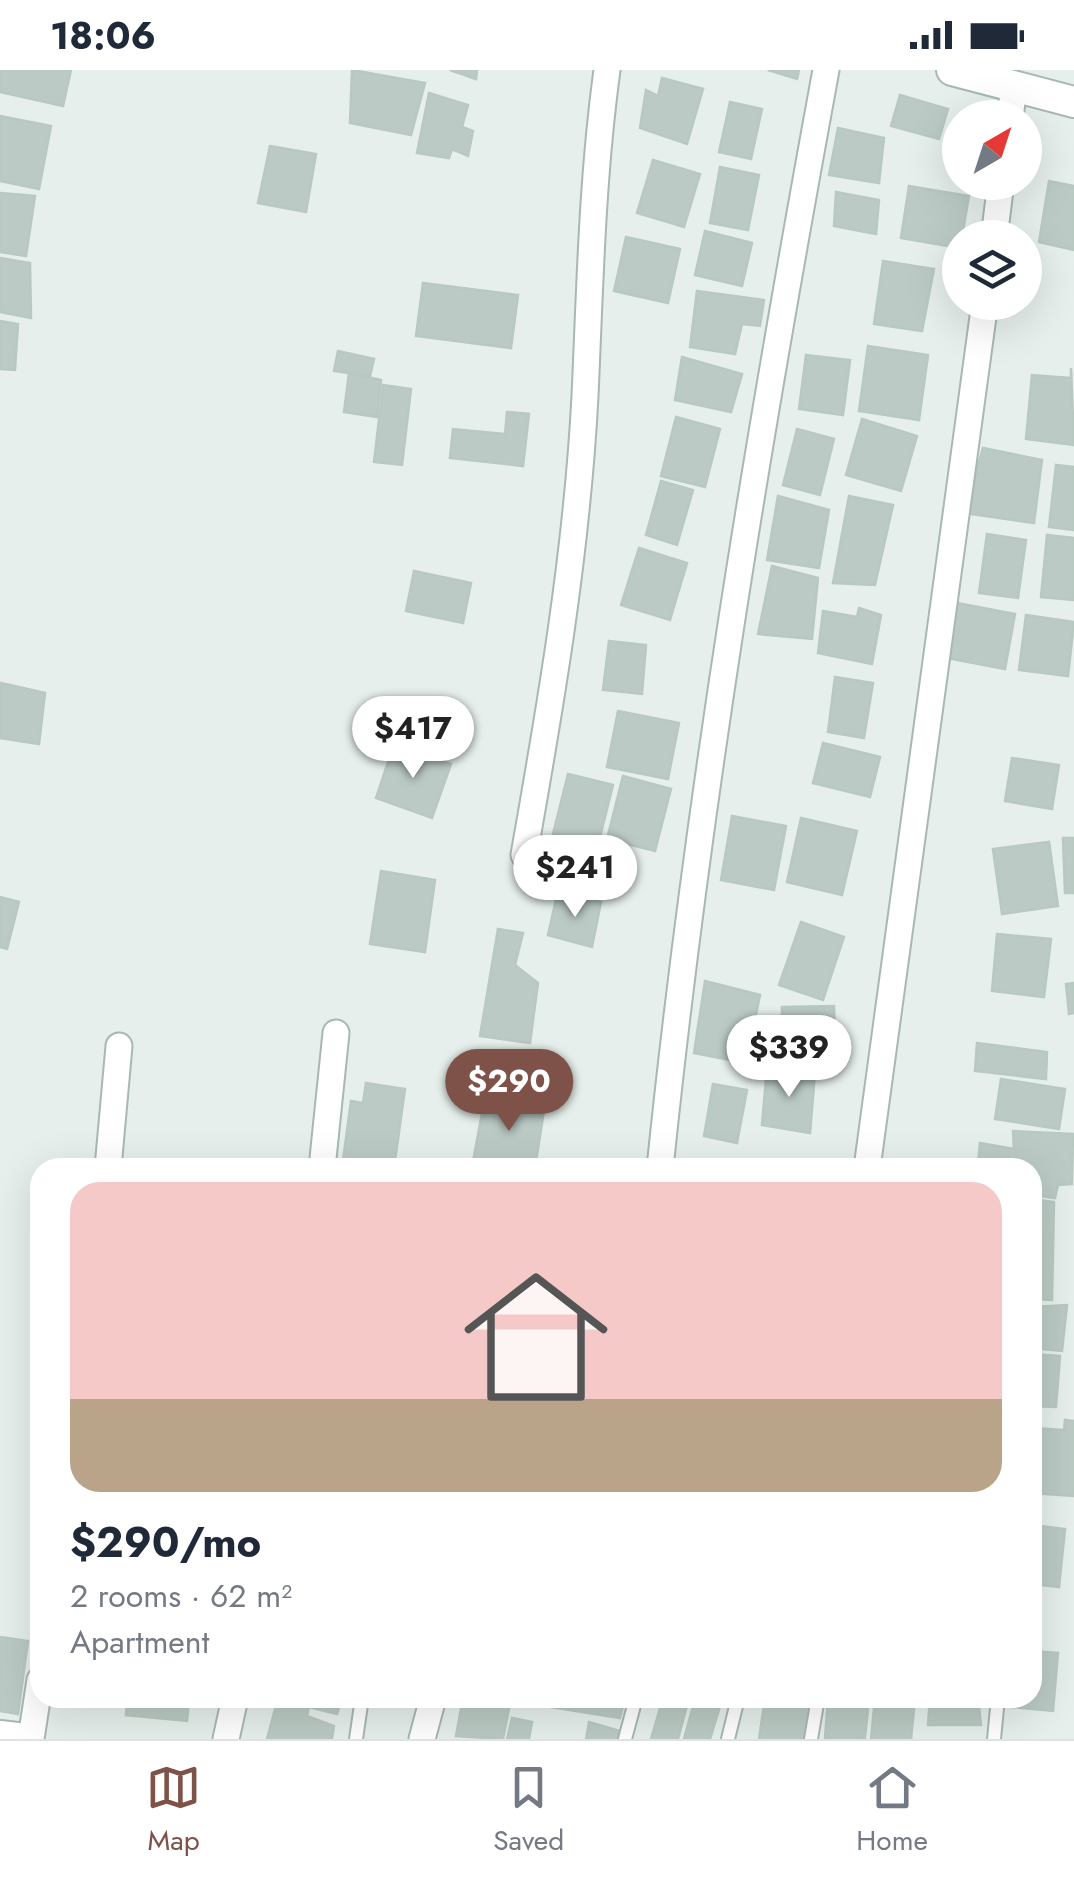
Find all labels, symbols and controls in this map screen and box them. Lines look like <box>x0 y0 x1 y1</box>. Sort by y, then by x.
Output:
text: 18:06 <box>50 8 156 63</box>
north arrow <box>942 100 1042 200</box>
map controls <box>942 100 1042 320</box>
button: layers <box>942 220 1042 320</box>
pin: $417 <box>354 696 472 781</box>
text: $417 <box>374 705 452 751</box>
pin: $241 <box>516 835 634 920</box>
text: $241 <box>535 844 615 890</box>
pin: $339 <box>730 1015 848 1100</box>
text: $339 <box>748 1024 830 1070</box>
pin: $290 <box>450 1049 568 1134</box>
text: $290 <box>467 1058 551 1104</box>
icon: home <box>446 1247 626 1427</box>
text: $290/mo <box>70 1512 261 1573</box>
text: 2 rooms · 62 m² <box>70 1573 292 1619</box>
text: Apartment <box>70 1619 209 1665</box>
tab: Map <box>146 1760 201 1861</box>
tab: Saved <box>493 1760 564 1861</box>
tab: Home <box>856 1760 928 1861</box>

